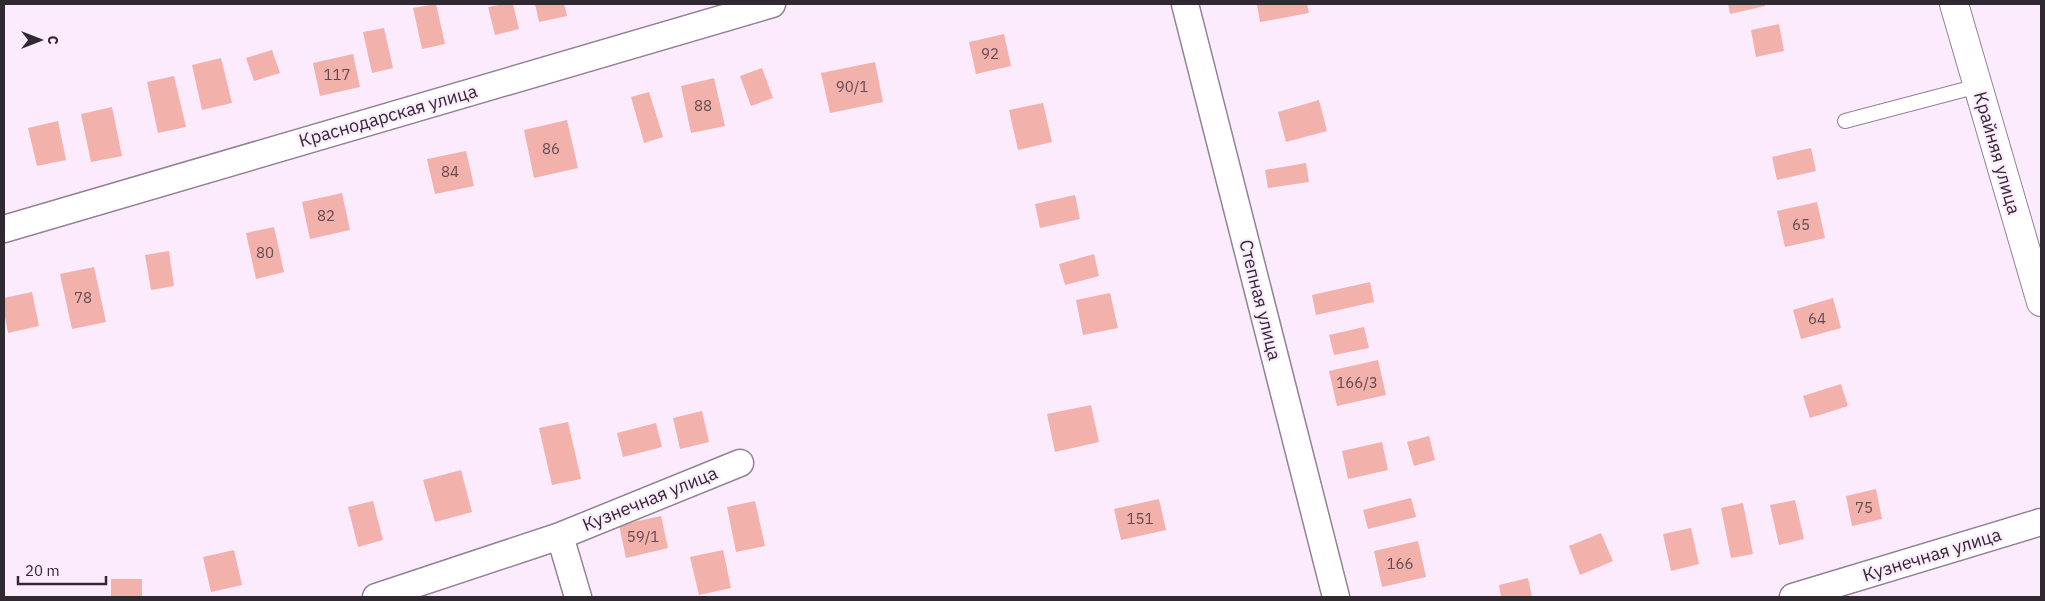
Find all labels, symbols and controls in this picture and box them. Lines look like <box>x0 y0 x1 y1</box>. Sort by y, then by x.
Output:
north arrow <box>15 15 65 65</box>
text: С <box>44 35 62 45</box>
house number: 92 <box>981 44 999 63</box>
house number: 117 <box>323 65 351 84</box>
house number: 90/1 <box>836 77 868 96</box>
street label: Краснодарская улица <box>296 79 480 152</box>
street label: Крайняя улица <box>1969 89 2026 217</box>
house number: 88 <box>694 96 712 115</box>
house number: 86 <box>542 139 560 158</box>
house number: 84 <box>441 162 459 181</box>
house number: 82 <box>317 206 335 225</box>
house number: 65 <box>1792 215 1810 234</box>
street label: Степная улица <box>1234 237 1287 363</box>
house number: 80 <box>256 243 274 262</box>
house number: 78 <box>74 288 92 307</box>
house number: 64 <box>1808 309 1826 328</box>
house number: 166/3 <box>1336 373 1378 392</box>
street label: Кузнечная улица <box>579 461 721 536</box>
house number: 75 <box>1855 498 1873 517</box>
house number: 151 <box>1126 509 1154 528</box>
street label: Кузнечная улица <box>1860 522 2004 587</box>
house number: 59/1 <box>627 527 659 546</box>
scale bar <box>18 554 105 586</box>
house number: 166 <box>1386 554 1414 573</box>
text: 20 m <box>25 561 60 580</box>

